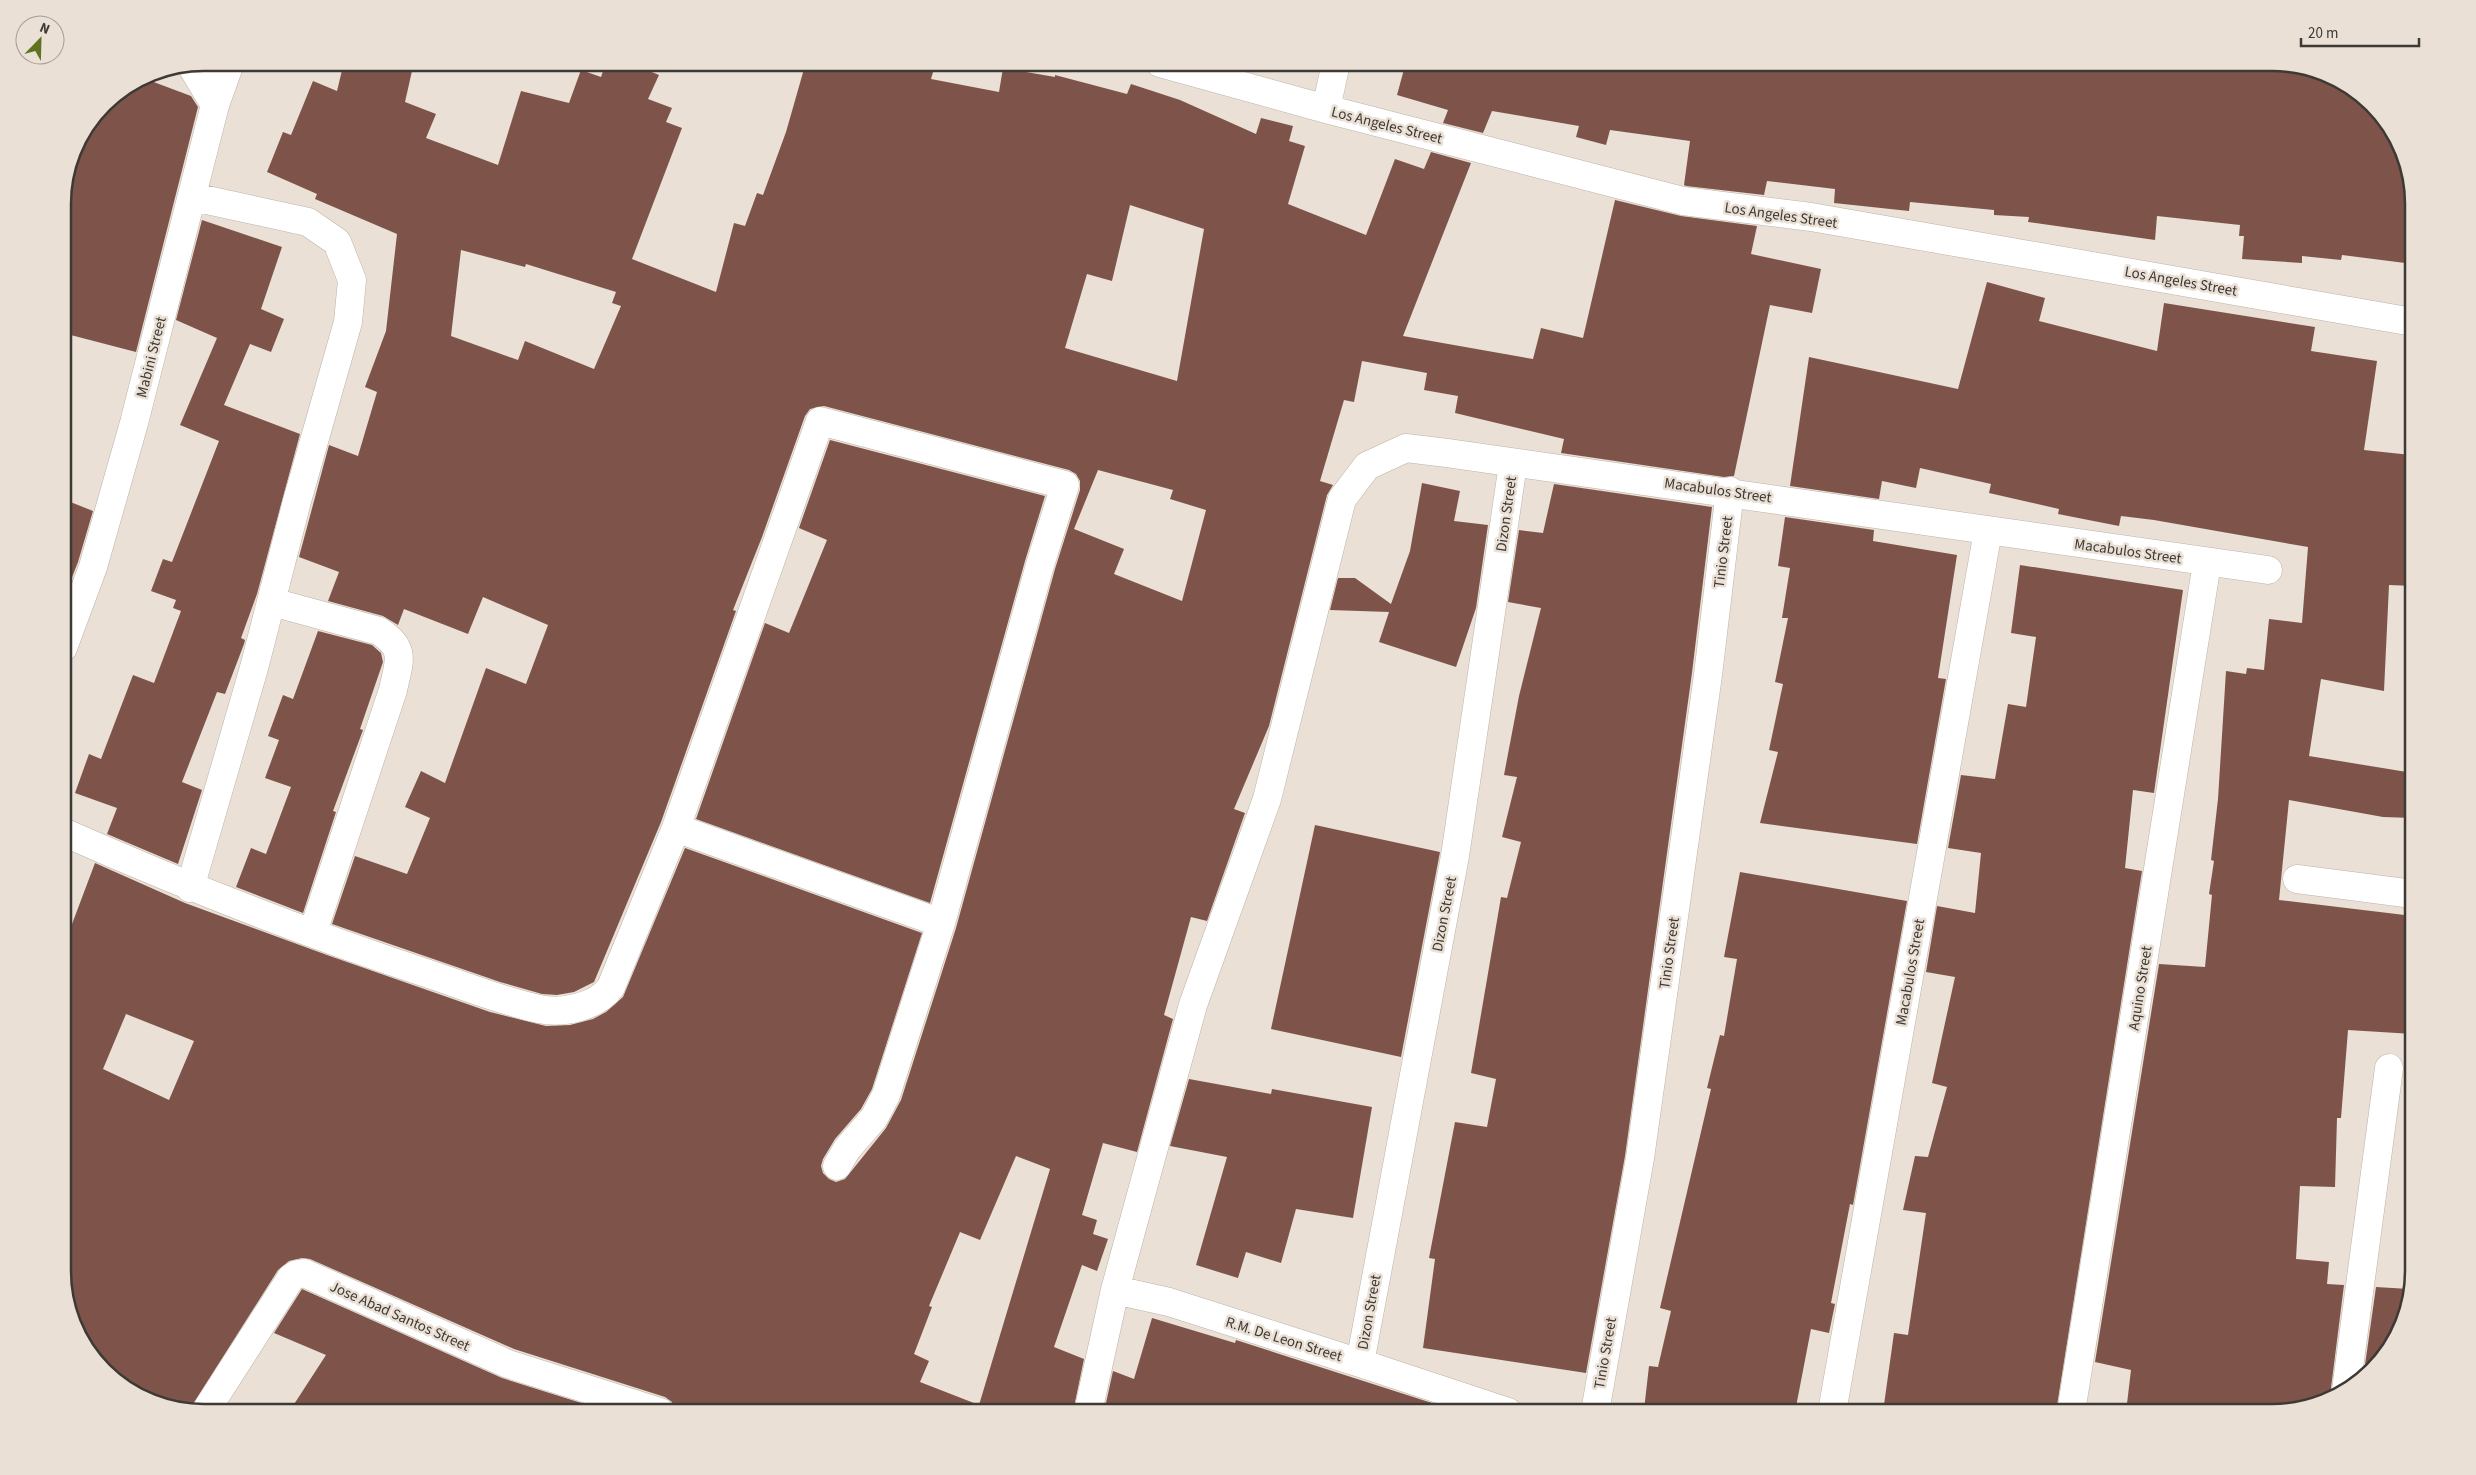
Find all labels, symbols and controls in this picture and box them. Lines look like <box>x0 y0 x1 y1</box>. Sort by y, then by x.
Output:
north arrow <box>15 15 65 65</box>
scale bar <box>2301 15 2418 47</box>
text: N <box>36 18 53 40</box>
text: 20 m <box>2308 23 2338 44</box>
street label: Los Angeles Street <box>1329 102 1445 149</box>
street label: Los Angeles Street <box>1723 197 1839 234</box>
street label: Los Angeles Street <box>2123 261 2239 302</box>
street label: Mabini Street <box>131 314 172 400</box>
street label: Macabulos Street <box>1663 473 1773 508</box>
street label: Dizon Street <box>1491 475 1522 553</box>
street label: Tinio Street <box>1709 515 1738 589</box>
street label: Macabulos Street <box>2073 534 2183 569</box>
street label: Dizon Street <box>1427 875 1462 953</box>
street label: Tinio Street <box>1654 916 1685 990</box>
street label: Macabulos Street <box>1891 917 1930 1027</box>
street label: Aquino Street <box>2123 944 2158 1032</box>
street label: Dizon Street <box>1353 1273 1386 1351</box>
street label: Jose Abad Santos Street <box>327 1276 473 1357</box>
street label: R.M. De Leon Street <box>1223 1312 1345 1367</box>
street label: Tinio Street <box>1589 1316 1622 1391</box>

